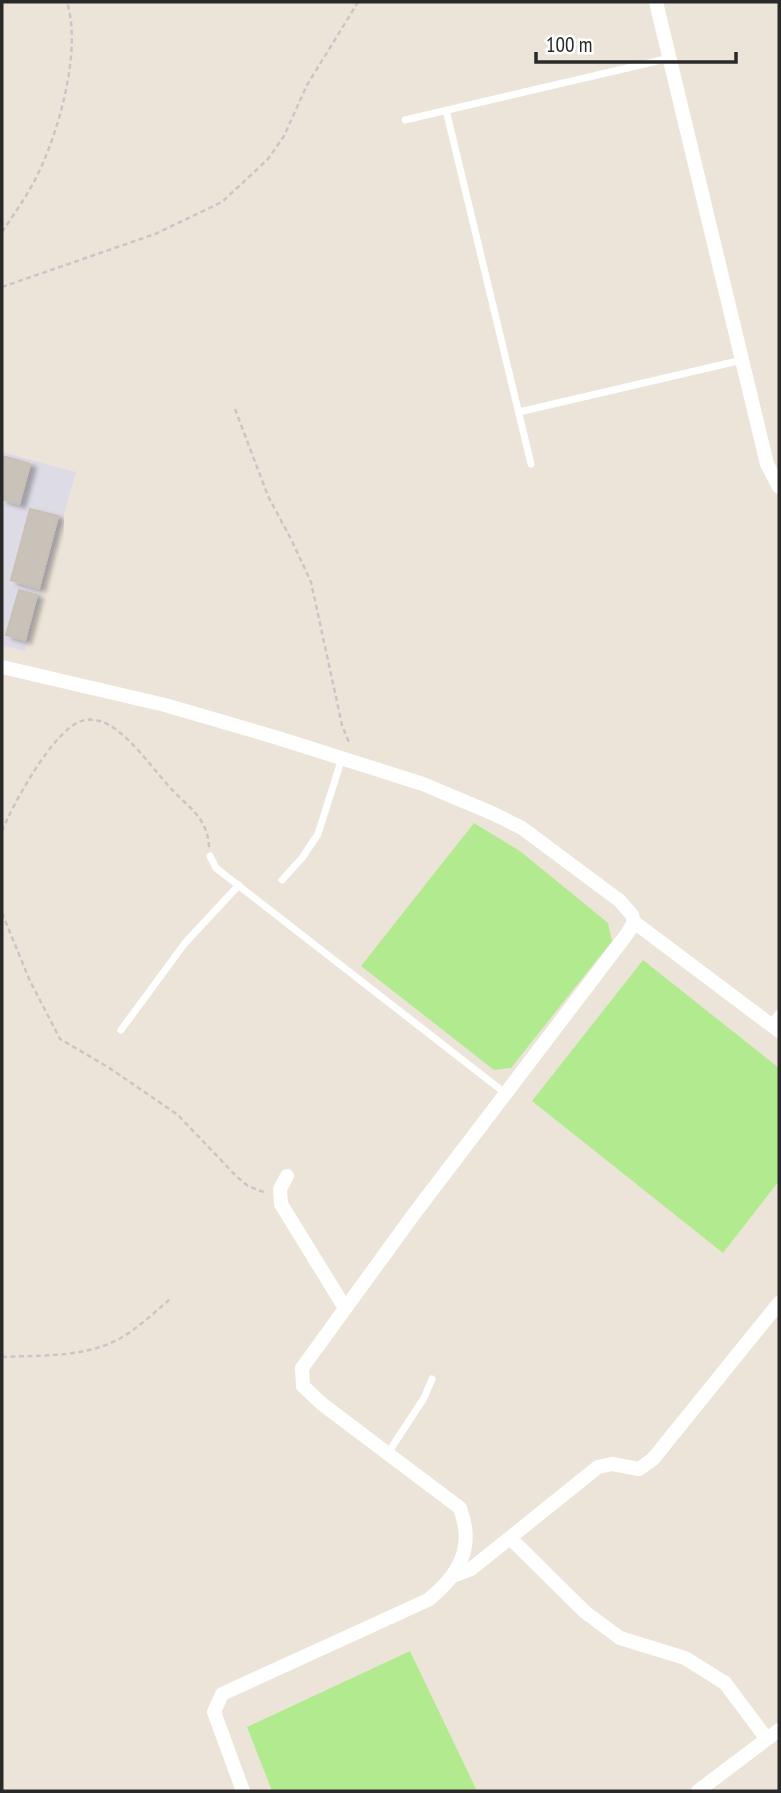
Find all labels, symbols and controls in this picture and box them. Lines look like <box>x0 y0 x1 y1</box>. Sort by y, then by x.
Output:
scale bar <box>536 21 736 65</box>
text: 100 m <box>546 31 592 58</box>

